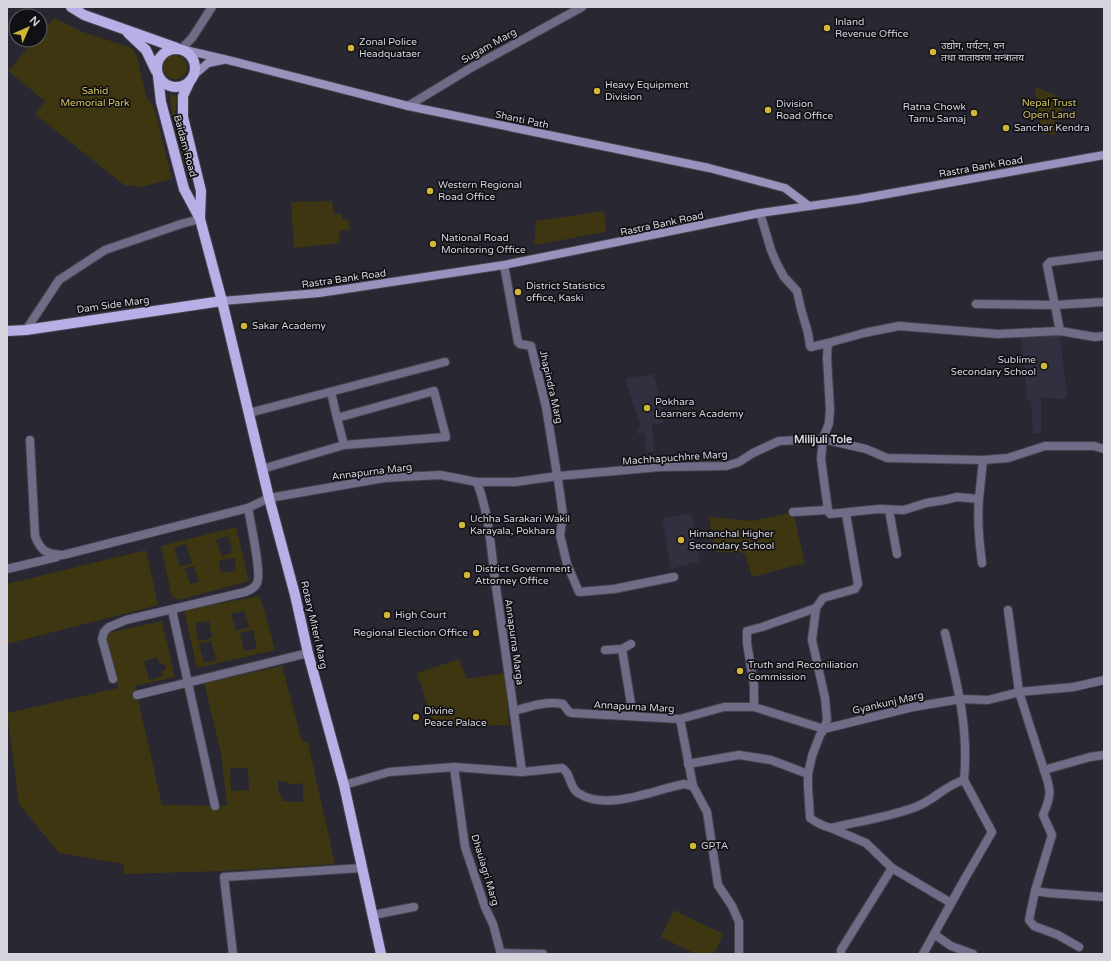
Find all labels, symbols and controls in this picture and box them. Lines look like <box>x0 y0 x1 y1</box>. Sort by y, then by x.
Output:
north arrow <box>8 8 48 48</box>
text: N <box>27 14 42 29</box>
place label: Inland Revenue Office <box>835 16 909 40</box>
marker: Inland Revenue Office <box>822 23 832 33</box>
street label: Sugam Marg <box>459 26 519 66</box>
place label: Zonal Police Headquataer <box>359 36 421 60</box>
place label: उद्योग, पर्यटन, वन तथा वातावरण मन्त्रालय <box>941 40 1024 64</box>
marker: Zonal Police Headquataer <box>346 43 356 53</box>
marker: उद्योग, पर्यटन, वन तथा वातावरण मन्त्रालय <box>928 47 938 57</box>
place label: Heavy Equipment Division <box>605 79 689 103</box>
park label: Sahid Memorial Park <box>61 85 130 109</box>
marker: Heavy Equipment Division <box>592 86 602 96</box>
park label: Nepal Trust Open Land <box>1022 97 1076 121</box>
place label: Division Road Office <box>776 98 833 122</box>
place label: Ratna Chowk Tamu Samaj <box>903 101 967 125</box>
marker: Division Road Office <box>763 105 773 115</box>
street label: Shanti Path <box>494 108 550 132</box>
marker: Ratna Chowk Tamu Samaj <box>969 108 979 118</box>
street label: Baidam Road <box>171 114 199 178</box>
place label: Sanchar Kendra <box>1014 122 1090 134</box>
marker: Sanchar Kendra <box>1001 123 1011 133</box>
street label: Rastra Bank Road <box>938 154 1024 180</box>
place label: Western Regional Road Office <box>438 179 522 203</box>
marker: Western Regional Road Office <box>425 186 435 196</box>
street label: Rastra Bank Road <box>619 209 705 239</box>
place label: National Road Monitoring Office <box>441 232 526 256</box>
marker: National Road Monitoring Office <box>428 239 438 249</box>
street label: Rastra Bank Road <box>301 267 387 291</box>
place label: District Statistics office, Kaski <box>526 280 606 304</box>
marker: District Statistics office, Kaski <box>513 287 523 297</box>
street label: Dam Side Marg <box>76 294 150 316</box>
place label: Sakar Academy <box>252 320 327 332</box>
marker: Sakar Academy <box>239 321 249 331</box>
street label: Jhapindra Marg <box>537 349 565 425</box>
place label: Sublime Secondary School <box>951 354 1036 378</box>
marker: Sublime Secondary School <box>1039 361 1049 371</box>
place label: Pokhara Learners Academy <box>655 396 744 420</box>
marker: Pokhara Learners Academy <box>642 403 652 413</box>
district label: Milijuli Tole <box>794 433 853 447</box>
street label: Machhapuchhre Marg <box>622 448 728 468</box>
street label: Annapurna Marg <box>331 461 413 483</box>
place label: Uchha Sarakari Wakil Karayala, Pokhara <box>470 513 570 537</box>
marker: Uchha Sarakari Wakil Karayala, Pokhara <box>457 520 467 530</box>
place label: Himanchal Higher Secondary School <box>689 528 774 552</box>
marker: Himanchal Higher Secondary School <box>676 535 686 545</box>
place label: District Government Attorney Office <box>475 563 571 587</box>
marker: District Government Attorney Office <box>462 570 472 580</box>
street label: Rotary Miteri Marg <box>298 580 330 670</box>
street label: Annapurna Marga <box>502 598 526 686</box>
place label: High Court <box>395 609 447 621</box>
marker: High Court <box>382 610 392 620</box>
place label: Regional Election Office <box>353 627 468 639</box>
marker: Regional Election Office <box>471 628 481 638</box>
place label: Truth and Reconiliation Commission <box>748 659 858 683</box>
marker: Truth and Reconiliation Commission <box>735 666 745 676</box>
street label: Gyankunj Marg <box>851 689 925 717</box>
street label: Annapurna Marg <box>593 699 675 715</box>
place label: Divine Peace Palace <box>424 705 487 729</box>
marker: Divine Peace Palace <box>411 712 421 722</box>
street label: Dhaulagri Marg <box>468 833 502 907</box>
place label: GPTA <box>701 840 728 852</box>
marker: GPTA <box>688 841 698 851</box>

